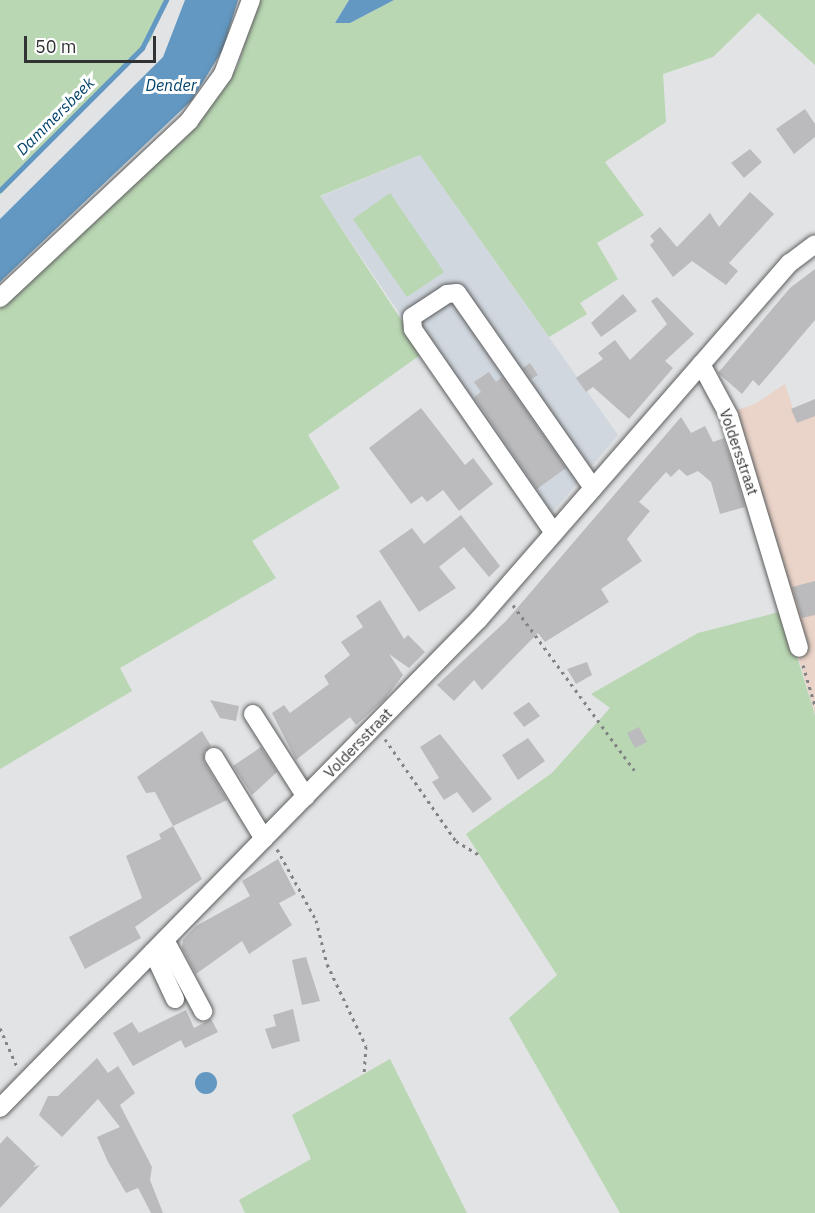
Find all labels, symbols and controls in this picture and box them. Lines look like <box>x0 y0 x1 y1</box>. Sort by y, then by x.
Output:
scale bar <box>27 24 159 62</box>
text: 50 m <box>35 35 77 58</box>
water label: Dammersbeek <box>12 73 98 159</box>
water label: Dender <box>146 75 196 95</box>
street label: Voldersstraat <box>716 407 762 497</box>
street label: Voldersstraat <box>320 704 396 782</box>

